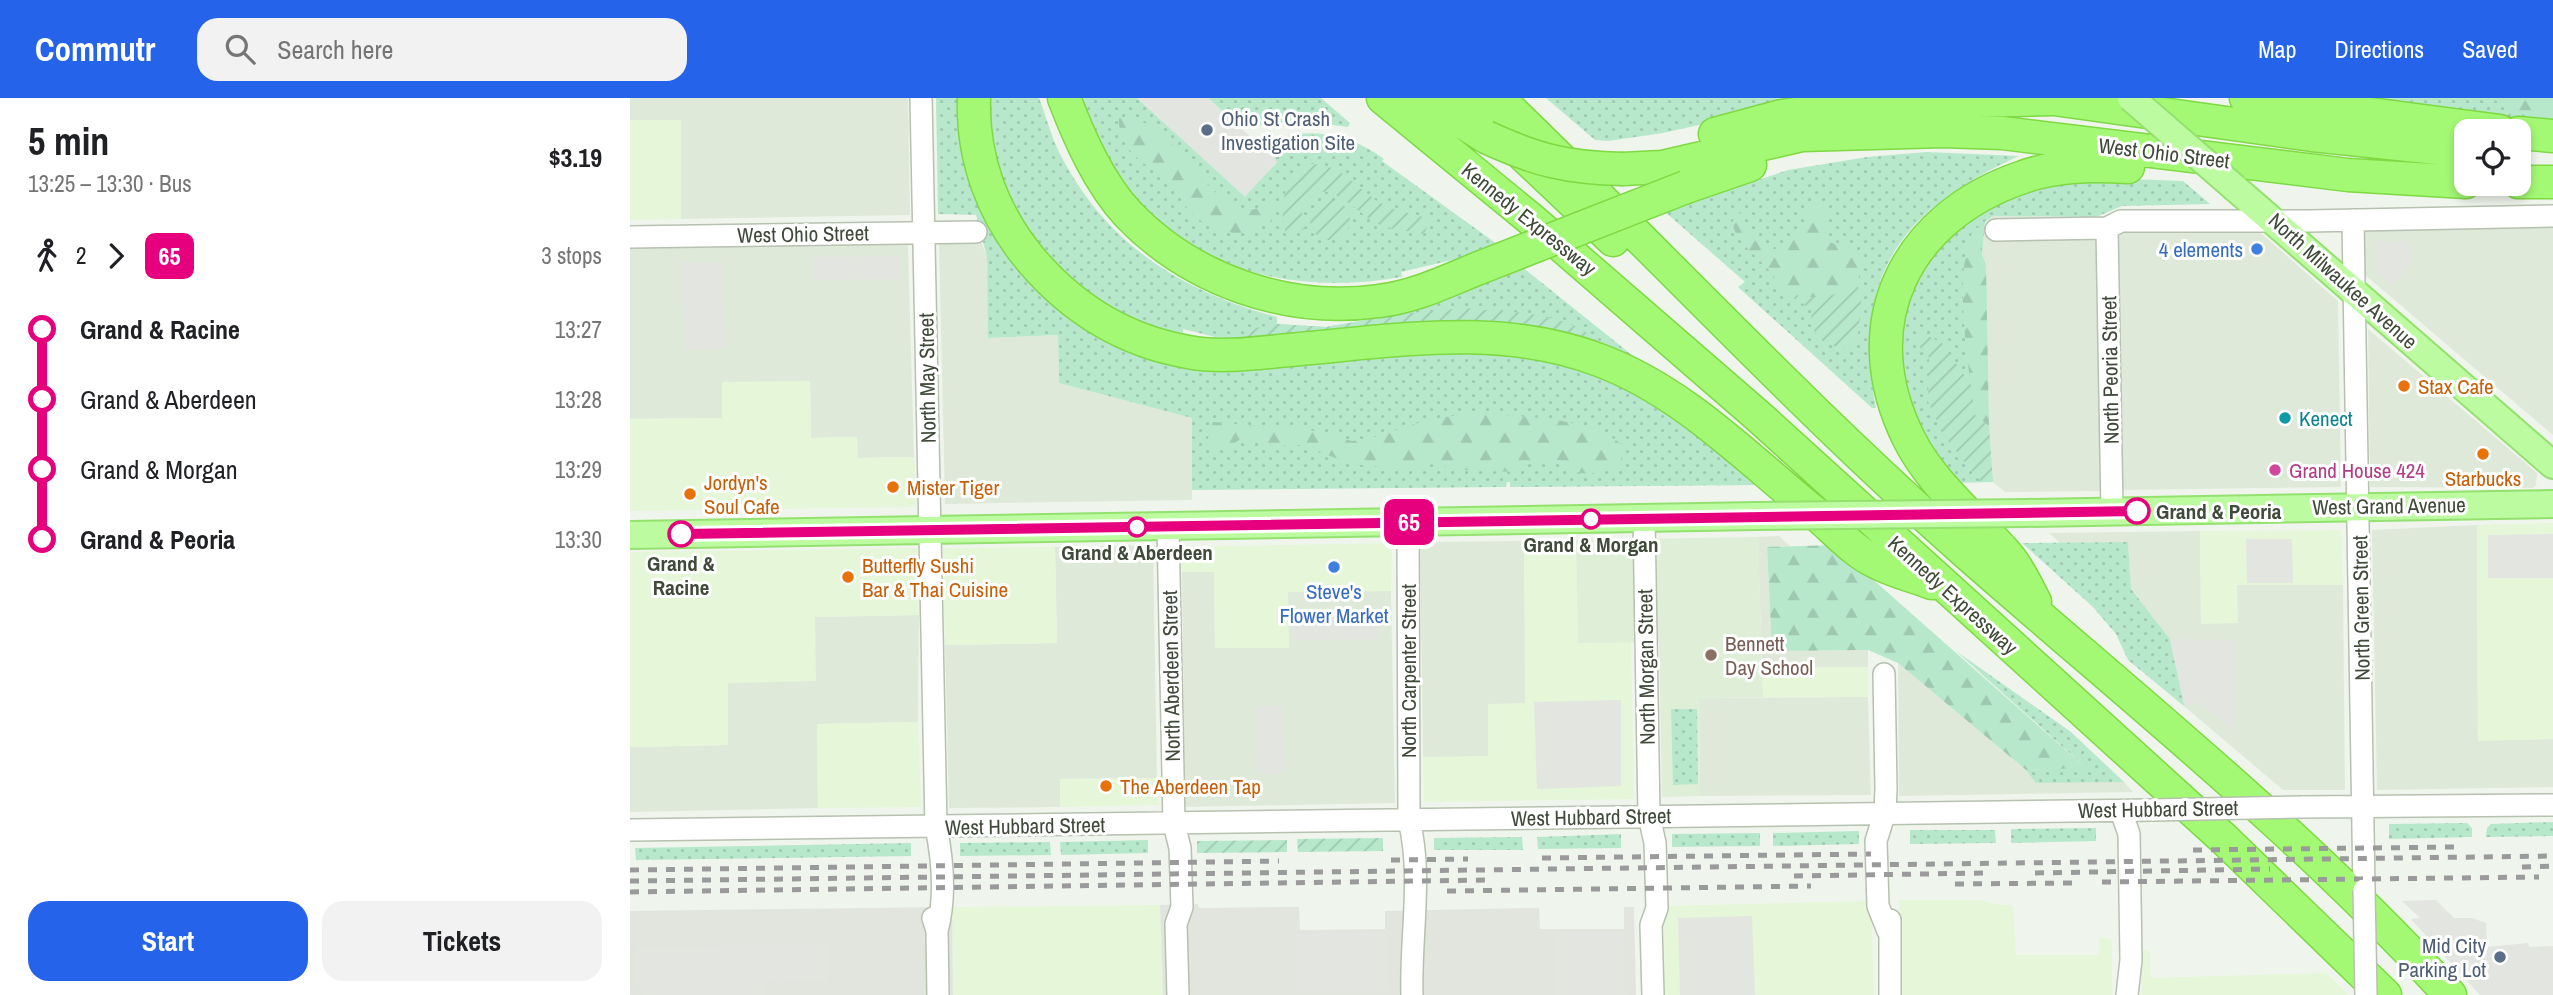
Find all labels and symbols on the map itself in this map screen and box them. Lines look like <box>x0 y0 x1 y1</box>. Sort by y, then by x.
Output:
place label: Ohio St Crash Investigation Site <box>1221 104 1355 157</box>
marker: Ohio St Crash Investigation Site <box>1199 122 1215 138</box>
street label: West Ohio Street <box>2097 131 2231 175</box>
street label: Kennedy Expressway <box>1456 156 1603 283</box>
street label: North Milwaukee Avenue <box>2262 206 2424 356</box>
street label: West Ohio Street <box>737 218 869 250</box>
place label: 4 elements <box>2159 235 2243 264</box>
marker: 4 elements <box>2249 241 2265 257</box>
street label: North Peoria Street <box>2094 295 2126 444</box>
street label: North May Street <box>911 312 943 443</box>
place label: Stax Cafe <box>2418 372 2494 401</box>
marker: Stax Cafe <box>2396 378 2412 394</box>
place label: Kenect <box>2299 404 2353 433</box>
marker: Kenect <box>2277 410 2293 426</box>
marker: Starbucks <box>2475 446 2491 462</box>
place label: Grand House 424 <box>2289 456 2425 485</box>
marker: Grand House 424 <box>2267 462 2283 478</box>
place label: Starbucks <box>2445 464 2521 493</box>
place label: Jordyn's Soul Cafe <box>704 468 780 521</box>
place label: Mister Tiger <box>907 473 999 502</box>
marker: Mister Tiger <box>885 479 901 495</box>
marker: Jordyn's Soul Cafe <box>682 486 698 502</box>
street label: West Grand Avenue <box>2312 490 2466 522</box>
place label: Grand & Peoria <box>2156 497 2282 526</box>
marker: Grand & Peoria <box>2124 498 2150 524</box>
line badge: 65 <box>1378 499 1440 545</box>
marker: Grand & Morgan <box>1581 509 1601 529</box>
marker: Grand & Aberdeen <box>1127 517 1147 537</box>
marker: Grand & Racine <box>668 521 694 547</box>
street label: Kennedy Expressway <box>1882 529 2025 661</box>
place label: Grand & Morgan <box>1524 530 1658 559</box>
street label: North Green Street <box>2345 535 2377 681</box>
place label: Grand & Aberdeen <box>1061 538 1213 567</box>
place label: Grand & Racine <box>647 549 716 602</box>
place label: Butterfly Sushi Bar & Thai Cuisine <box>862 551 1008 604</box>
marker: Steve's Flower Market <box>1326 559 1342 575</box>
marker: Butterfly Sushi Bar & Thai Cuisine <box>840 569 856 585</box>
place label: Steve's Flower Market <box>1279 577 1389 630</box>
street label: North Carpenter Street <box>1394 584 1423 758</box>
street label: North Morgan Street <box>1630 589 1662 745</box>
street label: North Aberdeen Street <box>1155 590 1187 762</box>
place label: Bennett Day School <box>1725 629 1813 682</box>
marker: Bennett Day School <box>1703 647 1719 663</box>
place label: The Aberdeen Tap <box>1120 772 1261 801</box>
marker: The Aberdeen Tap <box>1098 778 1114 794</box>
street label: West Hubbard Street <box>2078 793 2239 825</box>
street label: West Hubbard Street <box>1511 801 1672 833</box>
street label: West Hubbard Street <box>945 810 1106 842</box>
place label: Mid City Parking Lot <box>2398 931 2486 984</box>
marker: Mid City Parking Lot <box>2492 949 2508 965</box>

